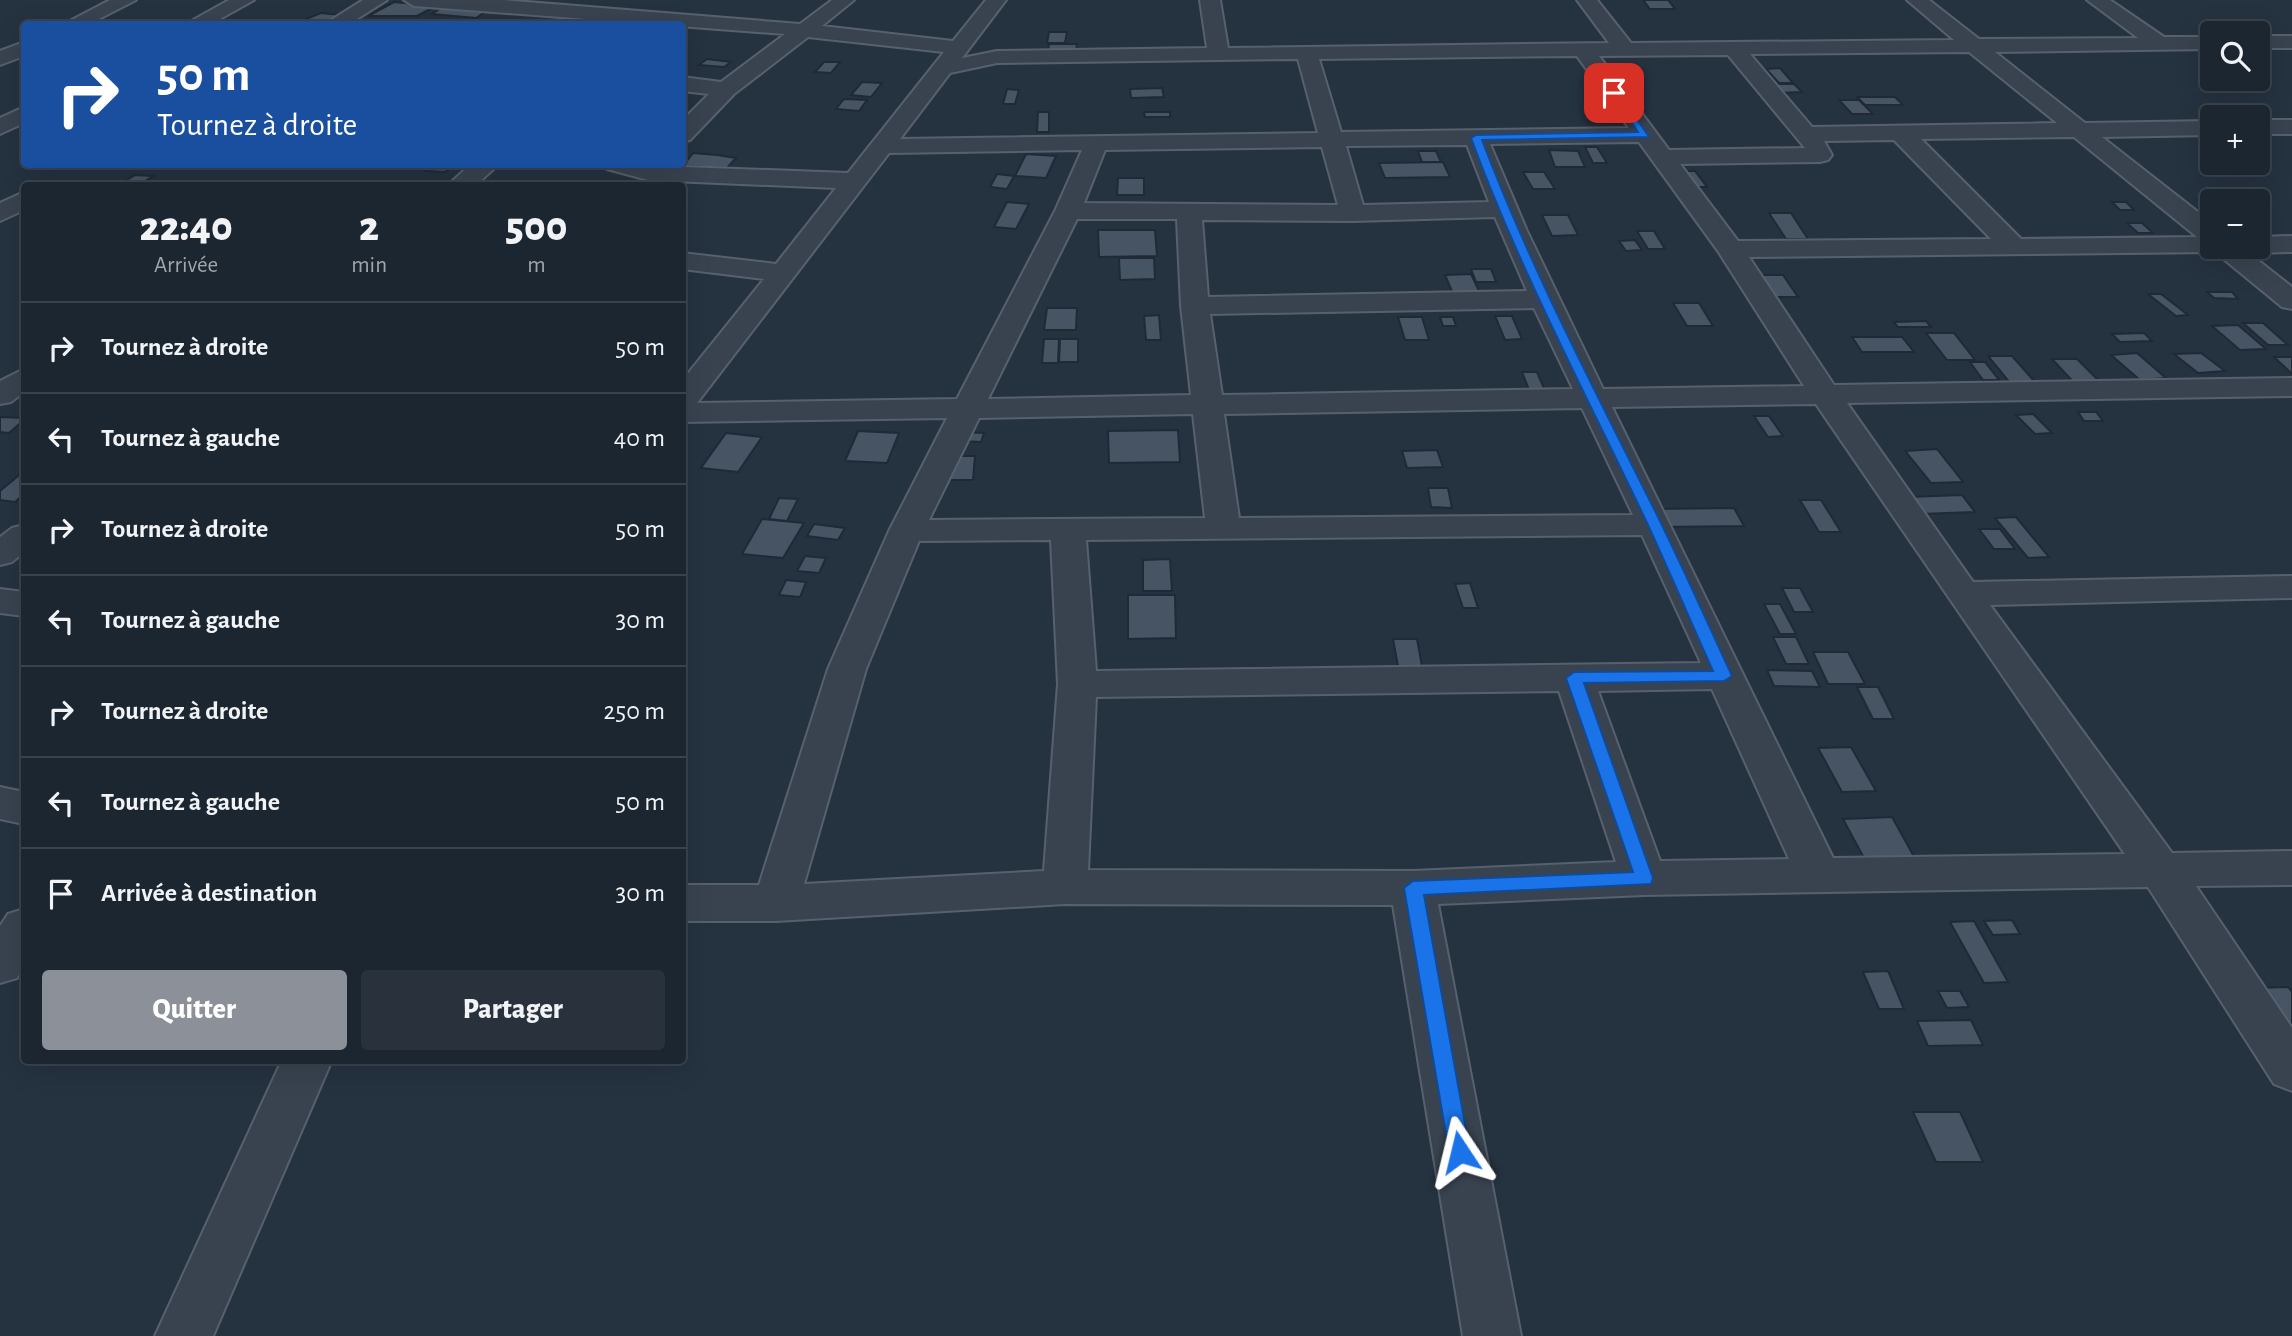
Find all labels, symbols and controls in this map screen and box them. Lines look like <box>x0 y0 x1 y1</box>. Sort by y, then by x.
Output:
map controls <box>2200 21 2270 259</box>
button: search <box>2200 21 2270 91</box>
icon: right <box>42 49 133 140</box>
text: 50 m <box>157 51 251 100</box>
pin <box>1584 63 1644 123</box>
icon: arrive <box>1595 74 1633 112</box>
button: + <box>2200 105 2270 175</box>
text: Tournez à droite <box>157 109 357 141</box>
button: − <box>2200 189 2270 259</box>
text: 22:40 <box>140 206 233 248</box>
text: 2 <box>359 206 379 248</box>
text: 500 <box>506 206 567 248</box>
text: Arrivée <box>154 254 218 277</box>
text: min <box>351 254 387 277</box>
text: m <box>527 254 546 277</box>
icon: right <box>42 329 80 367</box>
text: Tournez à droite <box>101 334 268 360</box>
text: 50 m <box>615 334 665 360</box>
icon: left <box>42 420 80 458</box>
text: Tournez à gauche <box>101 425 280 451</box>
text: 40 m <box>614 425 665 451</box>
icon: right <box>42 511 80 549</box>
text: Tournez à droite <box>101 516 268 542</box>
text: 50 m <box>615 516 665 542</box>
icon: left <box>42 602 80 640</box>
text: Tournez à gauche <box>101 607 280 633</box>
text: 30 m <box>615 607 665 633</box>
icon: right <box>42 693 80 731</box>
text: Tournez à droite <box>101 698 268 724</box>
text: 250 m <box>603 698 665 724</box>
icon: left <box>42 784 80 822</box>
text: Tournez à gauche <box>101 789 280 815</box>
text: 50 m <box>615 789 665 815</box>
icon: arrive <box>42 875 80 913</box>
text: Arrivée à destination <box>101 880 317 906</box>
text: 30 m <box>615 880 665 906</box>
button: Quitter <box>42 970 347 1050</box>
button: Partager <box>361 970 665 1050</box>
position arrow <box>1423 1115 1497 1189</box>

